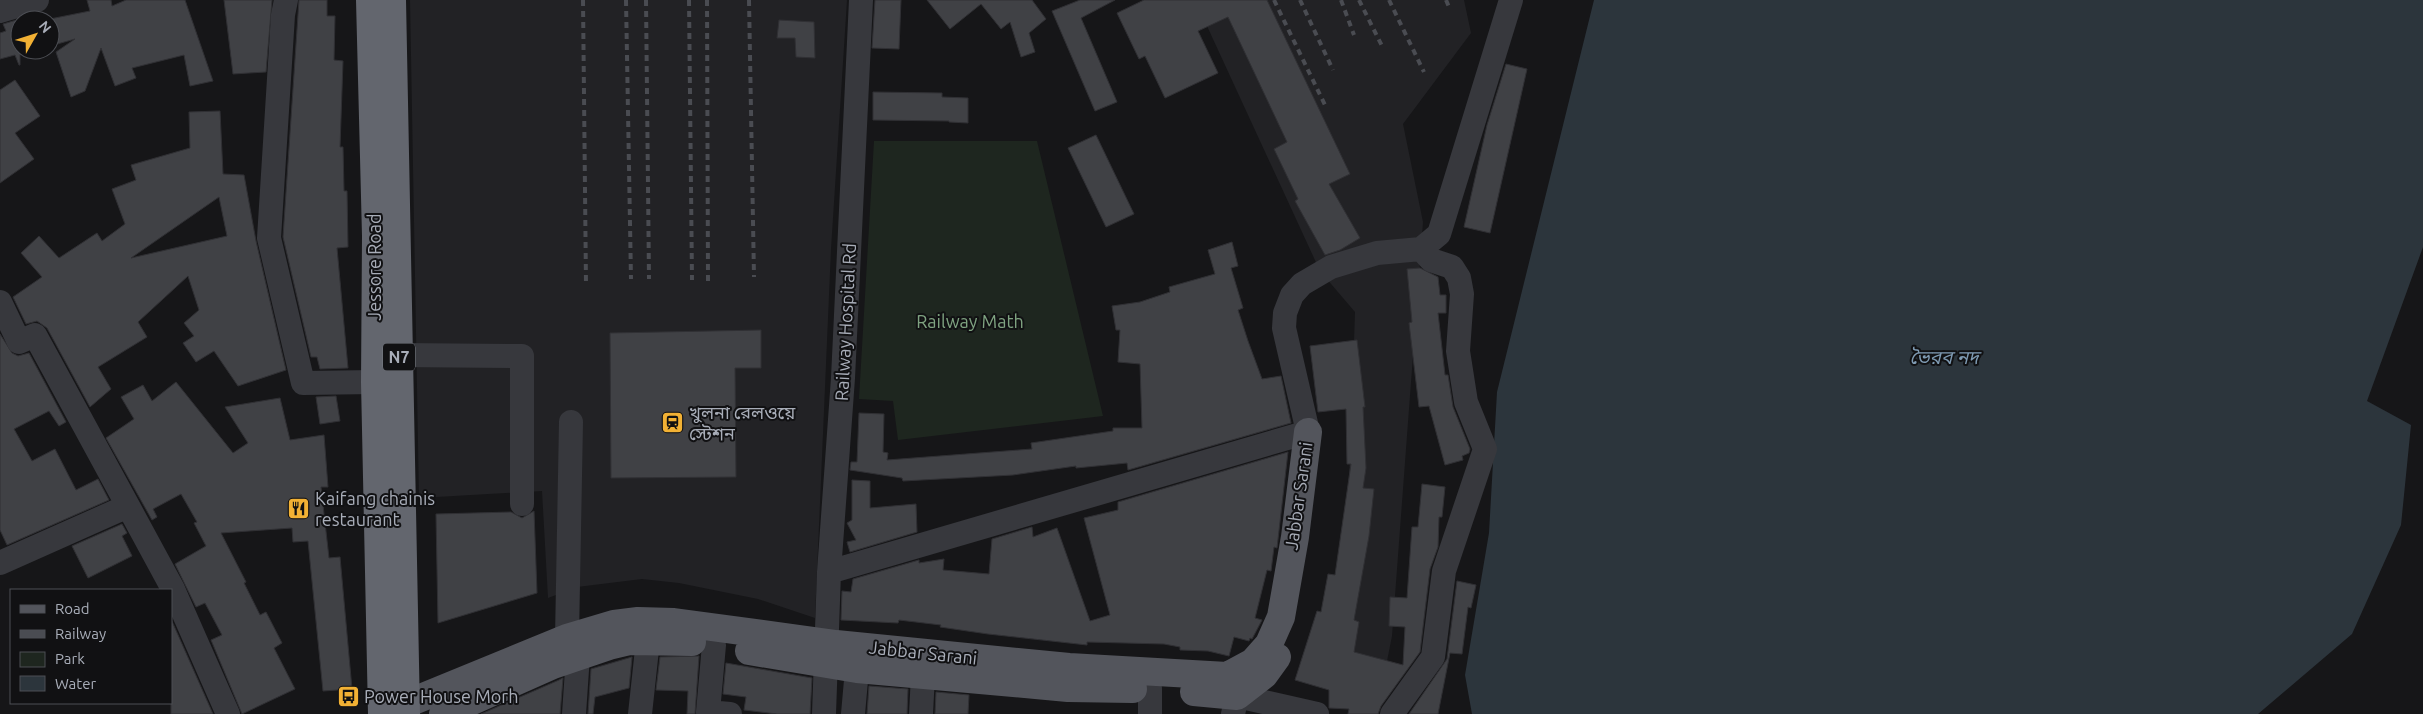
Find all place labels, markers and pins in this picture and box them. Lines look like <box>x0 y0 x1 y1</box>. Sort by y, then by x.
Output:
place label: খুলনা রেলওয়ে স্টেশন <box>689 402 796 443</box>
station icon: খুলনা রেলওয়ে স্টেশন <box>661 411 685 435</box>
place label: Kaifang chainis restaurant <box>315 488 435 529</box>
restaurant icon: Kaifang chainis restaurant <box>287 497 311 521</box>
bus stop icon: Power House Morh <box>336 685 360 709</box>
place label: Power House Morh <box>364 686 518 706</box>

